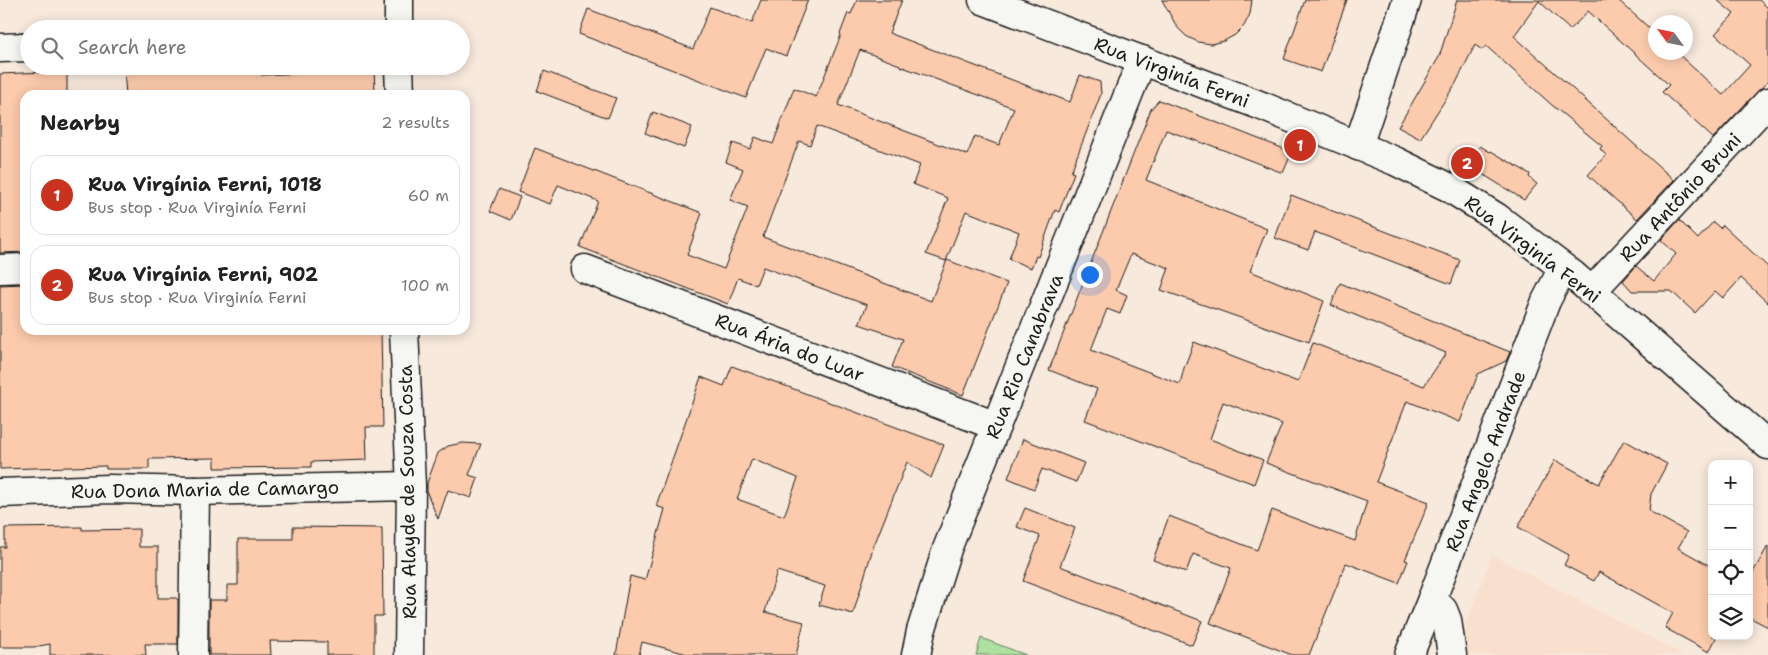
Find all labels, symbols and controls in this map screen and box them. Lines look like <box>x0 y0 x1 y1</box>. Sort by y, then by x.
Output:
north arrow <box>1648 15 1693 60</box>
search box <box>20 20 470 75</box>
street label: Rua Virginía Ferni <box>1091 31 1253 114</box>
icon: search <box>38 34 66 62</box>
text: Search here <box>78 35 187 60</box>
text: Nearby <box>40 109 120 137</box>
text: 2 results <box>381 112 450 133</box>
pin: 1 <box>1284 126 1316 164</box>
street label: Rua Antônio Bruni <box>1614 127 1747 267</box>
pin: 2 <box>1451 144 1483 182</box>
text: Rua Virgínia Ferni, 1018 <box>88 172 322 197</box>
text: 1 <box>53 185 61 206</box>
text: 60 m <box>408 185 449 206</box>
street label: Rua Virginía Ferni <box>1459 190 1606 309</box>
text: Bus stop · Rua Virginía Ferni <box>88 197 307 218</box>
text: Rua Virgínia Ferni, 902 <box>88 262 318 287</box>
your location <box>1077 262 1103 288</box>
street label: Rua Rio Canabrava <box>980 270 1069 442</box>
text: 2 <box>51 275 63 296</box>
text: 100 m <box>401 275 449 296</box>
text: Bus stop · Rua Virginía Ferni <box>88 287 307 308</box>
street label: Rua Ária do Luar <box>712 307 868 387</box>
street label: Rua Alayde de Souza Costa <box>393 364 422 619</box>
street label: Rua Angelo Andrade <box>1439 367 1531 555</box>
map controls <box>1708 460 1753 640</box>
button: + <box>1708 460 1753 505</box>
street label: Rua Dona Maria de Camargo <box>71 475 339 504</box>
button: − <box>1708 505 1753 550</box>
button: locate <box>1708 550 1753 595</box>
button: layers <box>1708 595 1753 640</box>

